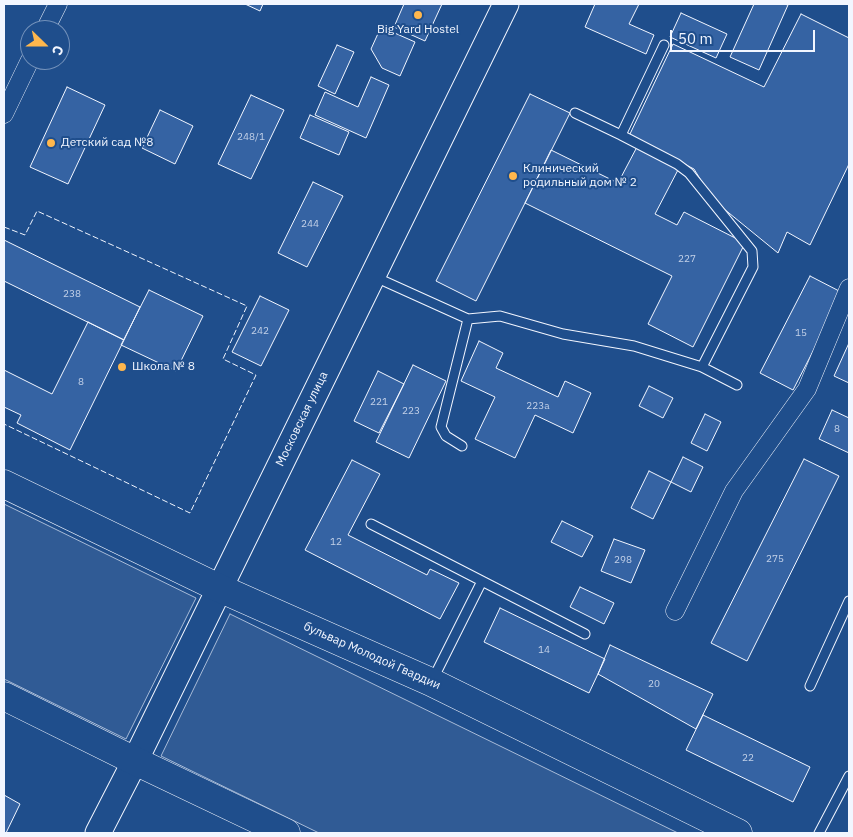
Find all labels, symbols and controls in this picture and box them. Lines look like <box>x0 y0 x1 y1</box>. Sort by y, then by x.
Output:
marker: Big Yard Hostel <box>412 9 424 21</box>
north arrow <box>20 20 70 70</box>
scale bar <box>673 20 818 52</box>
place label: Big Yard Hostel <box>377 23 459 37</box>
text: 50 m <box>678 29 713 48</box>
text: С <box>48 43 68 58</box>
house number: 248/1 <box>237 131 265 143</box>
place label: Детский сад №8 <box>61 136 153 150</box>
marker: Детский сад №8 <box>45 137 57 149</box>
place label: Клинический родильный дом № 2 <box>523 162 637 190</box>
marker: Клинический родильный дом № 2 <box>507 170 519 182</box>
house number: 244 <box>301 218 319 230</box>
house number: 227 <box>678 253 696 265</box>
house number: 238 <box>63 288 81 300</box>
house number: 242 <box>251 325 269 337</box>
house number: 15 <box>795 327 807 339</box>
place label: Школа № 8 <box>132 360 195 374</box>
marker: Школа № 8 <box>116 361 128 373</box>
street label: Московская улица <box>273 369 331 469</box>
house number: 8 <box>78 376 84 388</box>
house number: 221 <box>370 396 388 408</box>
house number: 223a <box>526 400 550 412</box>
house number: 223 <box>402 405 420 417</box>
house number: 8 <box>834 423 840 435</box>
house number: 12 <box>330 536 342 548</box>
house number: 275 <box>766 553 784 565</box>
house number: 298 <box>614 554 632 566</box>
street label: бульвар Молодой Гвардии <box>301 619 443 693</box>
house number: 14 <box>538 644 550 656</box>
house number: 20 <box>648 678 660 690</box>
house number: 22 <box>742 752 754 764</box>

